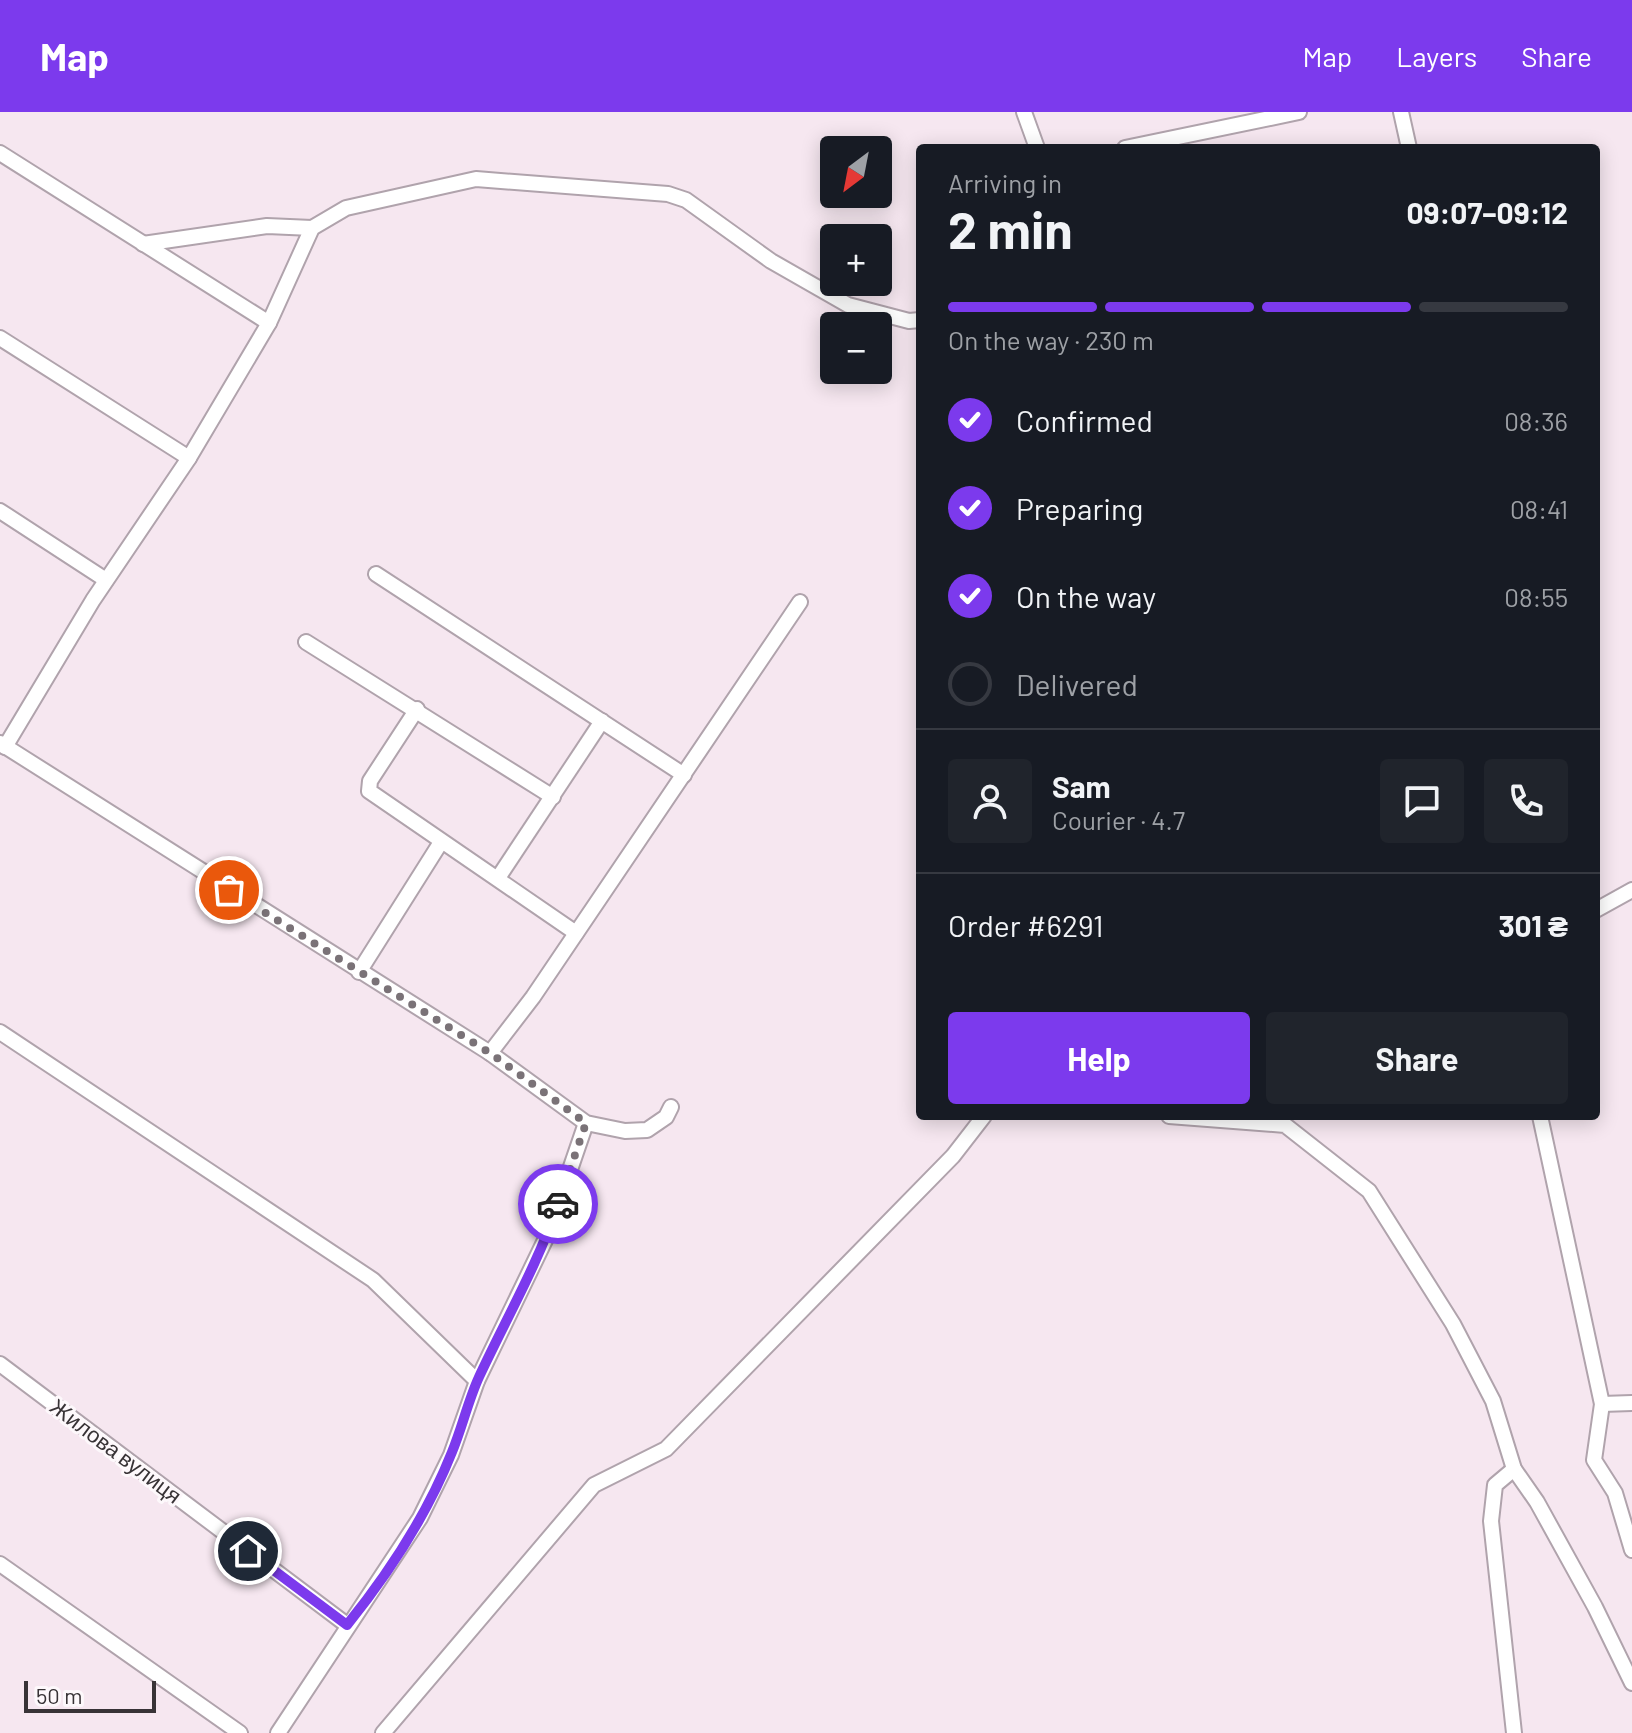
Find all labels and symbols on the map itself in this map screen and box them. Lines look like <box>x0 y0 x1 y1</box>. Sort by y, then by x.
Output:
north arrow <box>820 136 892 208</box>
pin <box>195 856 263 924</box>
courier <box>518 1164 598 1244</box>
street label: Жилова вулиця <box>45 1392 187 1509</box>
pin <box>214 1517 282 1585</box>
scale bar <box>24 1677 156 1713</box>

